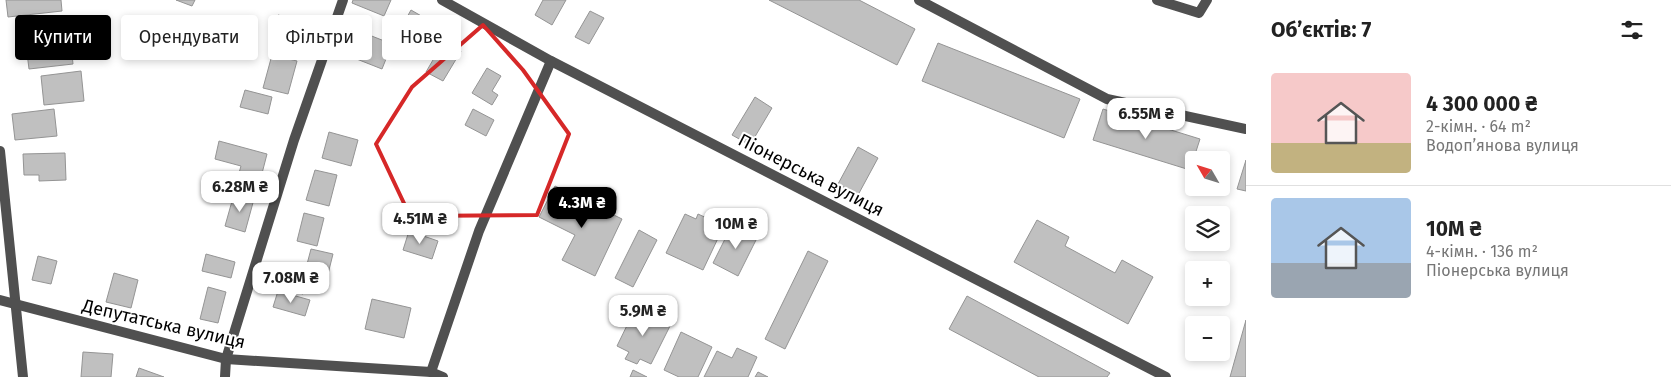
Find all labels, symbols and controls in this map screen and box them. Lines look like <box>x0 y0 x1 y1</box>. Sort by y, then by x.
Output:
chip: Купити <box>15 15 111 60</box>
chip: Орендувати <box>121 15 258 60</box>
chip: Фільтри <box>268 15 372 60</box>
chip: Нове <box>382 15 461 60</box>
icon: filters <box>1618 16 1646 44</box>
text: Об’єктів: 7 <box>1271 17 1371 43</box>
text: 4 300 000 ₴ <box>1426 91 1537 117</box>
icon: home <box>1311 93 1371 153</box>
pin: 6.55M ₴ <box>1100 98 1192 140</box>
text: 6.55M ₴ <box>1118 104 1174 123</box>
text: 2-кімн. · 64 m² <box>1426 117 1531 136</box>
street label: Піонерська вулиця <box>734 129 888 221</box>
text: Водоп’янова вулиця <box>1426 136 1579 155</box>
north arrow <box>1185 151 1230 196</box>
map controls <box>1185 151 1230 361</box>
pin: 6.28M ₴ <box>194 170 286 213</box>
text: 6.28M ₴ <box>212 177 268 196</box>
pin: 4.3M ₴ <box>541 186 623 229</box>
text: 4.3M ₴ <box>558 193 606 212</box>
pin: 4.51M ₴ <box>374 202 466 245</box>
button: layers <box>1185 206 1230 251</box>
pin: 10M ₴ <box>701 208 771 250</box>
text: 4.51M ₴ <box>393 209 447 228</box>
text: 10M ₴ <box>715 214 757 233</box>
text: 10M ₴ <box>1426 216 1482 242</box>
icon: home <box>1311 218 1371 278</box>
text: 4-кімн. · 136 m² <box>1426 242 1538 261</box>
button: + <box>1185 261 1230 306</box>
text: Піонерська вулиця <box>1426 261 1569 280</box>
pin: 7.08M ₴ <box>245 262 337 304</box>
text: 7.08M ₴ <box>263 268 319 287</box>
street label: Депутатська вулиця <box>79 294 248 353</box>
pin: 5.9M ₴ <box>602 294 684 337</box>
text: 5.9M ₴ <box>620 301 666 320</box>
button: − <box>1185 316 1230 361</box>

